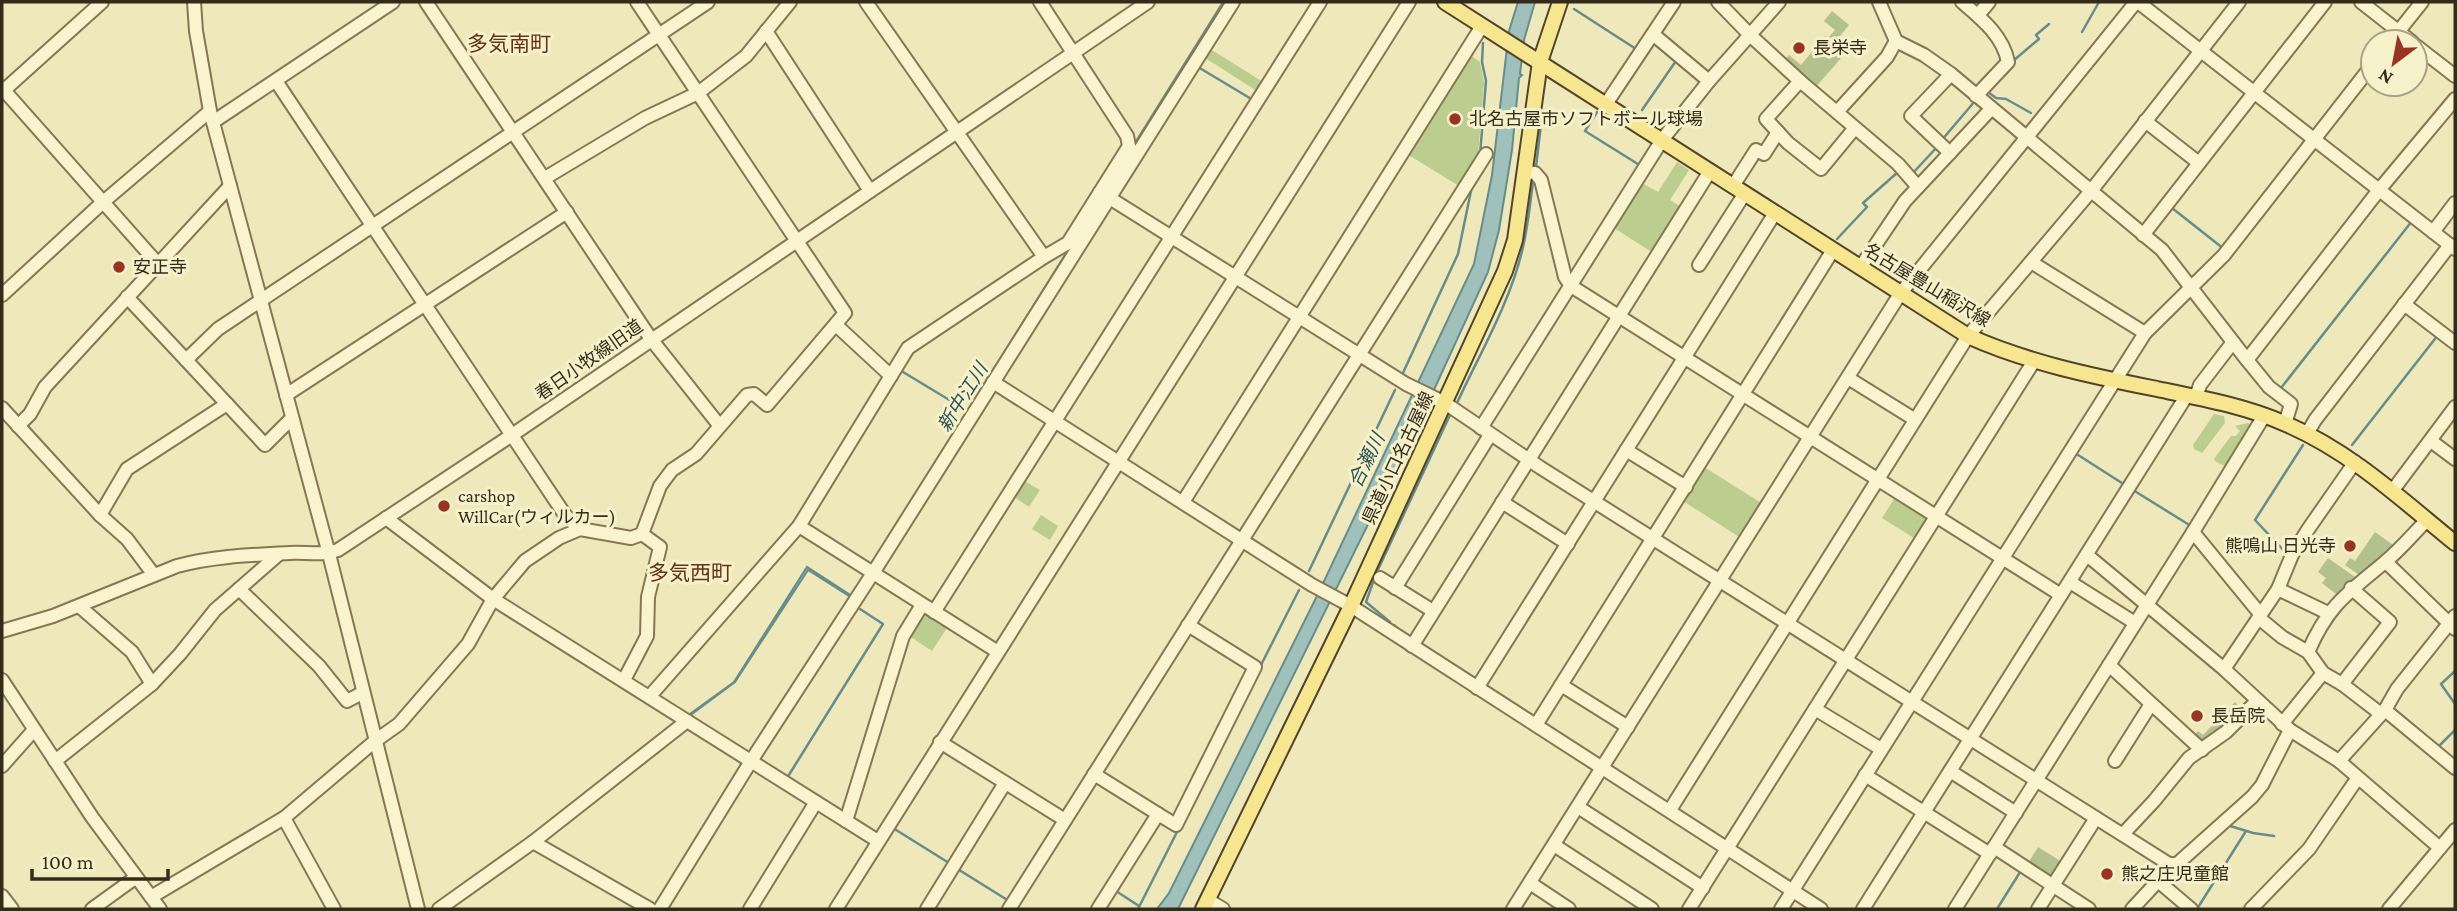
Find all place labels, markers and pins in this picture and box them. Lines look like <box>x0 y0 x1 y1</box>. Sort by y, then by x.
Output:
place label: 長栄寺 <box>1813 38 1867 58</box>
marker: 長栄寺 <box>1791 40 1807 56</box>
place label: 北名古屋市ソフトボール球場 <box>1469 109 1703 129</box>
marker: 北名古屋市ソフトボール球場 <box>1447 111 1463 127</box>
place label: 安正寺 <box>133 257 187 277</box>
marker: 安正寺 <box>111 259 127 275</box>
place label: carshop WillCar(ウィルカー) <box>458 486 616 528</box>
marker: carshop WillCar(ウィルカー) <box>436 498 452 514</box>
place label: 熊鳴山 日光寺 <box>2225 536 2336 556</box>
marker: 熊鳴山 日光寺 <box>2342 538 2358 554</box>
place label: 長岳院 <box>2211 706 2265 726</box>
marker: 長岳院 <box>2189 708 2205 724</box>
place label: 熊之庄児童館 <box>2121 864 2229 884</box>
marker: 熊之庄児童館 <box>2099 866 2115 882</box>

